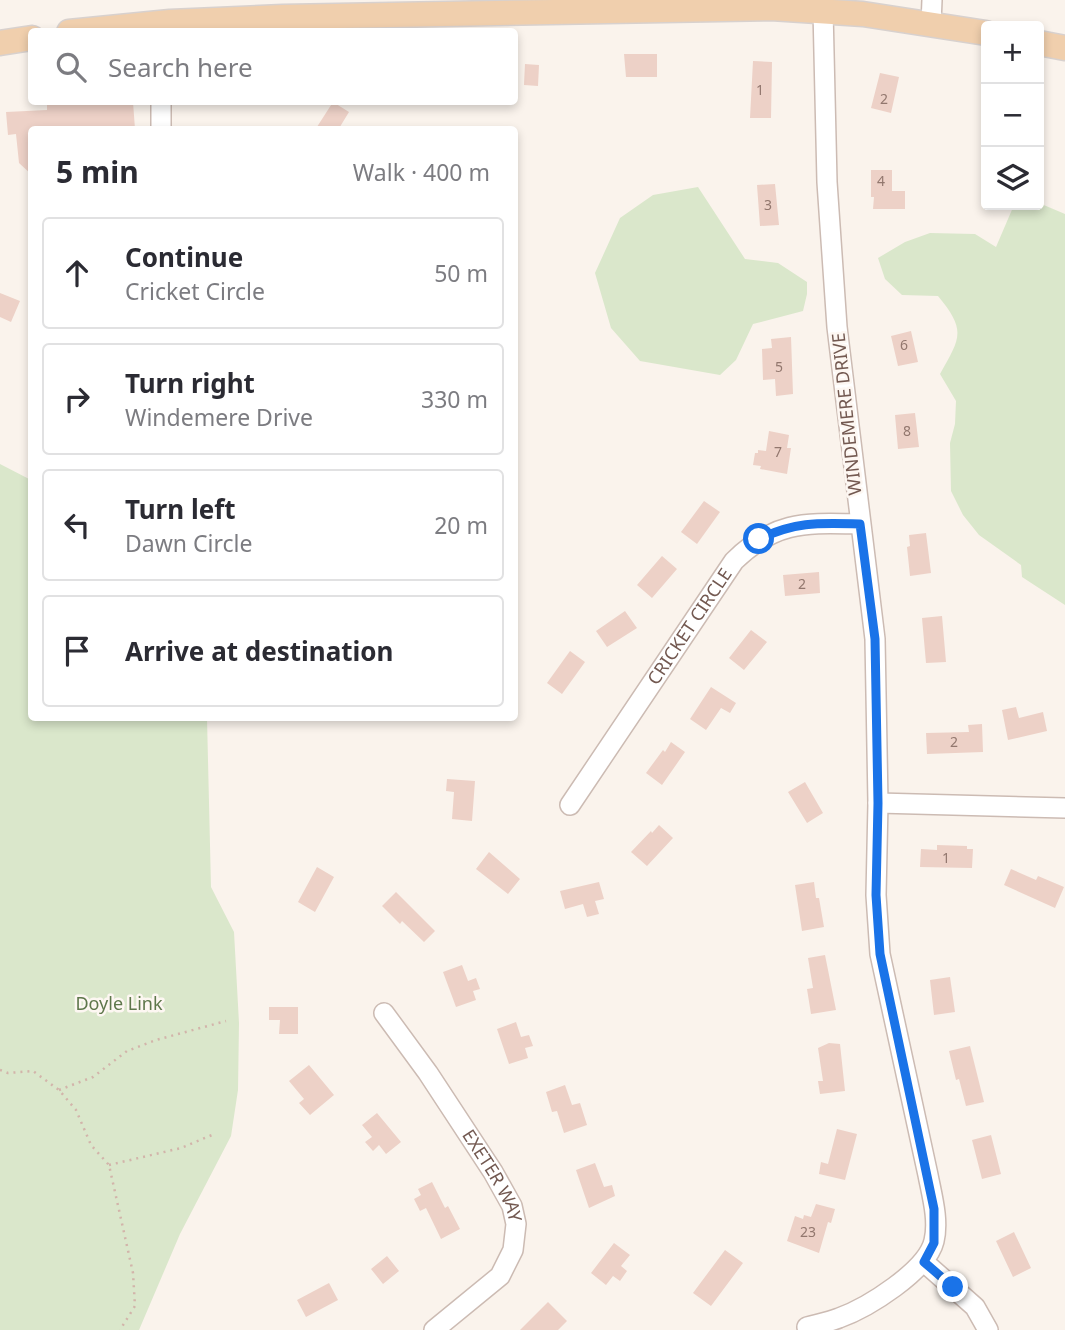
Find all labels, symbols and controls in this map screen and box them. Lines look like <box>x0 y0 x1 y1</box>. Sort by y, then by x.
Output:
map controls <box>981 21 1044 210</box>
button: + <box>981 21 1044 84</box>
search box <box>28 28 518 105</box>
icon: search <box>52 48 90 86</box>
text: Search here <box>108 49 253 85</box>
house number: 1 <box>756 80 764 99</box>
button: − <box>981 84 1044 147</box>
house number: 2 <box>880 89 888 108</box>
button: layers <box>981 147 1044 210</box>
text: 5 min <box>56 151 139 192</box>
text: Walk · 400 m <box>353 156 490 188</box>
house number: 4 <box>877 171 885 190</box>
house number: 3 <box>764 195 772 214</box>
text: Continue <box>125 239 243 275</box>
icon: ahead <box>58 254 96 292</box>
text: 50 m <box>434 257 488 289</box>
text: Cricket Circle <box>125 275 265 307</box>
street label: WINDEMERE DRIVE <box>826 332 866 496</box>
house number: 6 <box>900 335 908 354</box>
house number: 5 <box>775 357 783 376</box>
text: Turn right <box>125 365 255 401</box>
icon: right <box>58 380 96 418</box>
text: 330 m <box>421 383 488 415</box>
text: Windemere Drive <box>125 401 313 433</box>
house number: 8 <box>903 421 911 440</box>
house number: 7 <box>774 442 782 461</box>
text: Turn left <box>125 491 236 527</box>
icon: left <box>58 506 96 544</box>
text: 20 m <box>434 509 488 541</box>
route start <box>743 523 774 554</box>
text: Dawn Circle <box>125 527 252 559</box>
street label: CRICKET CIRCLE <box>641 563 737 689</box>
house number: 2 <box>798 574 806 593</box>
icon: arrive <box>58 632 96 670</box>
text: Arrive at destination <box>125 633 394 669</box>
house number: 2 <box>950 732 958 751</box>
house number: 1 <box>942 848 950 867</box>
park label: Doyle Link <box>75 991 163 1015</box>
street label: EXETER WAY <box>457 1124 528 1225</box>
house number: 23 <box>800 1222 816 1241</box>
route end <box>937 1271 968 1302</box>

